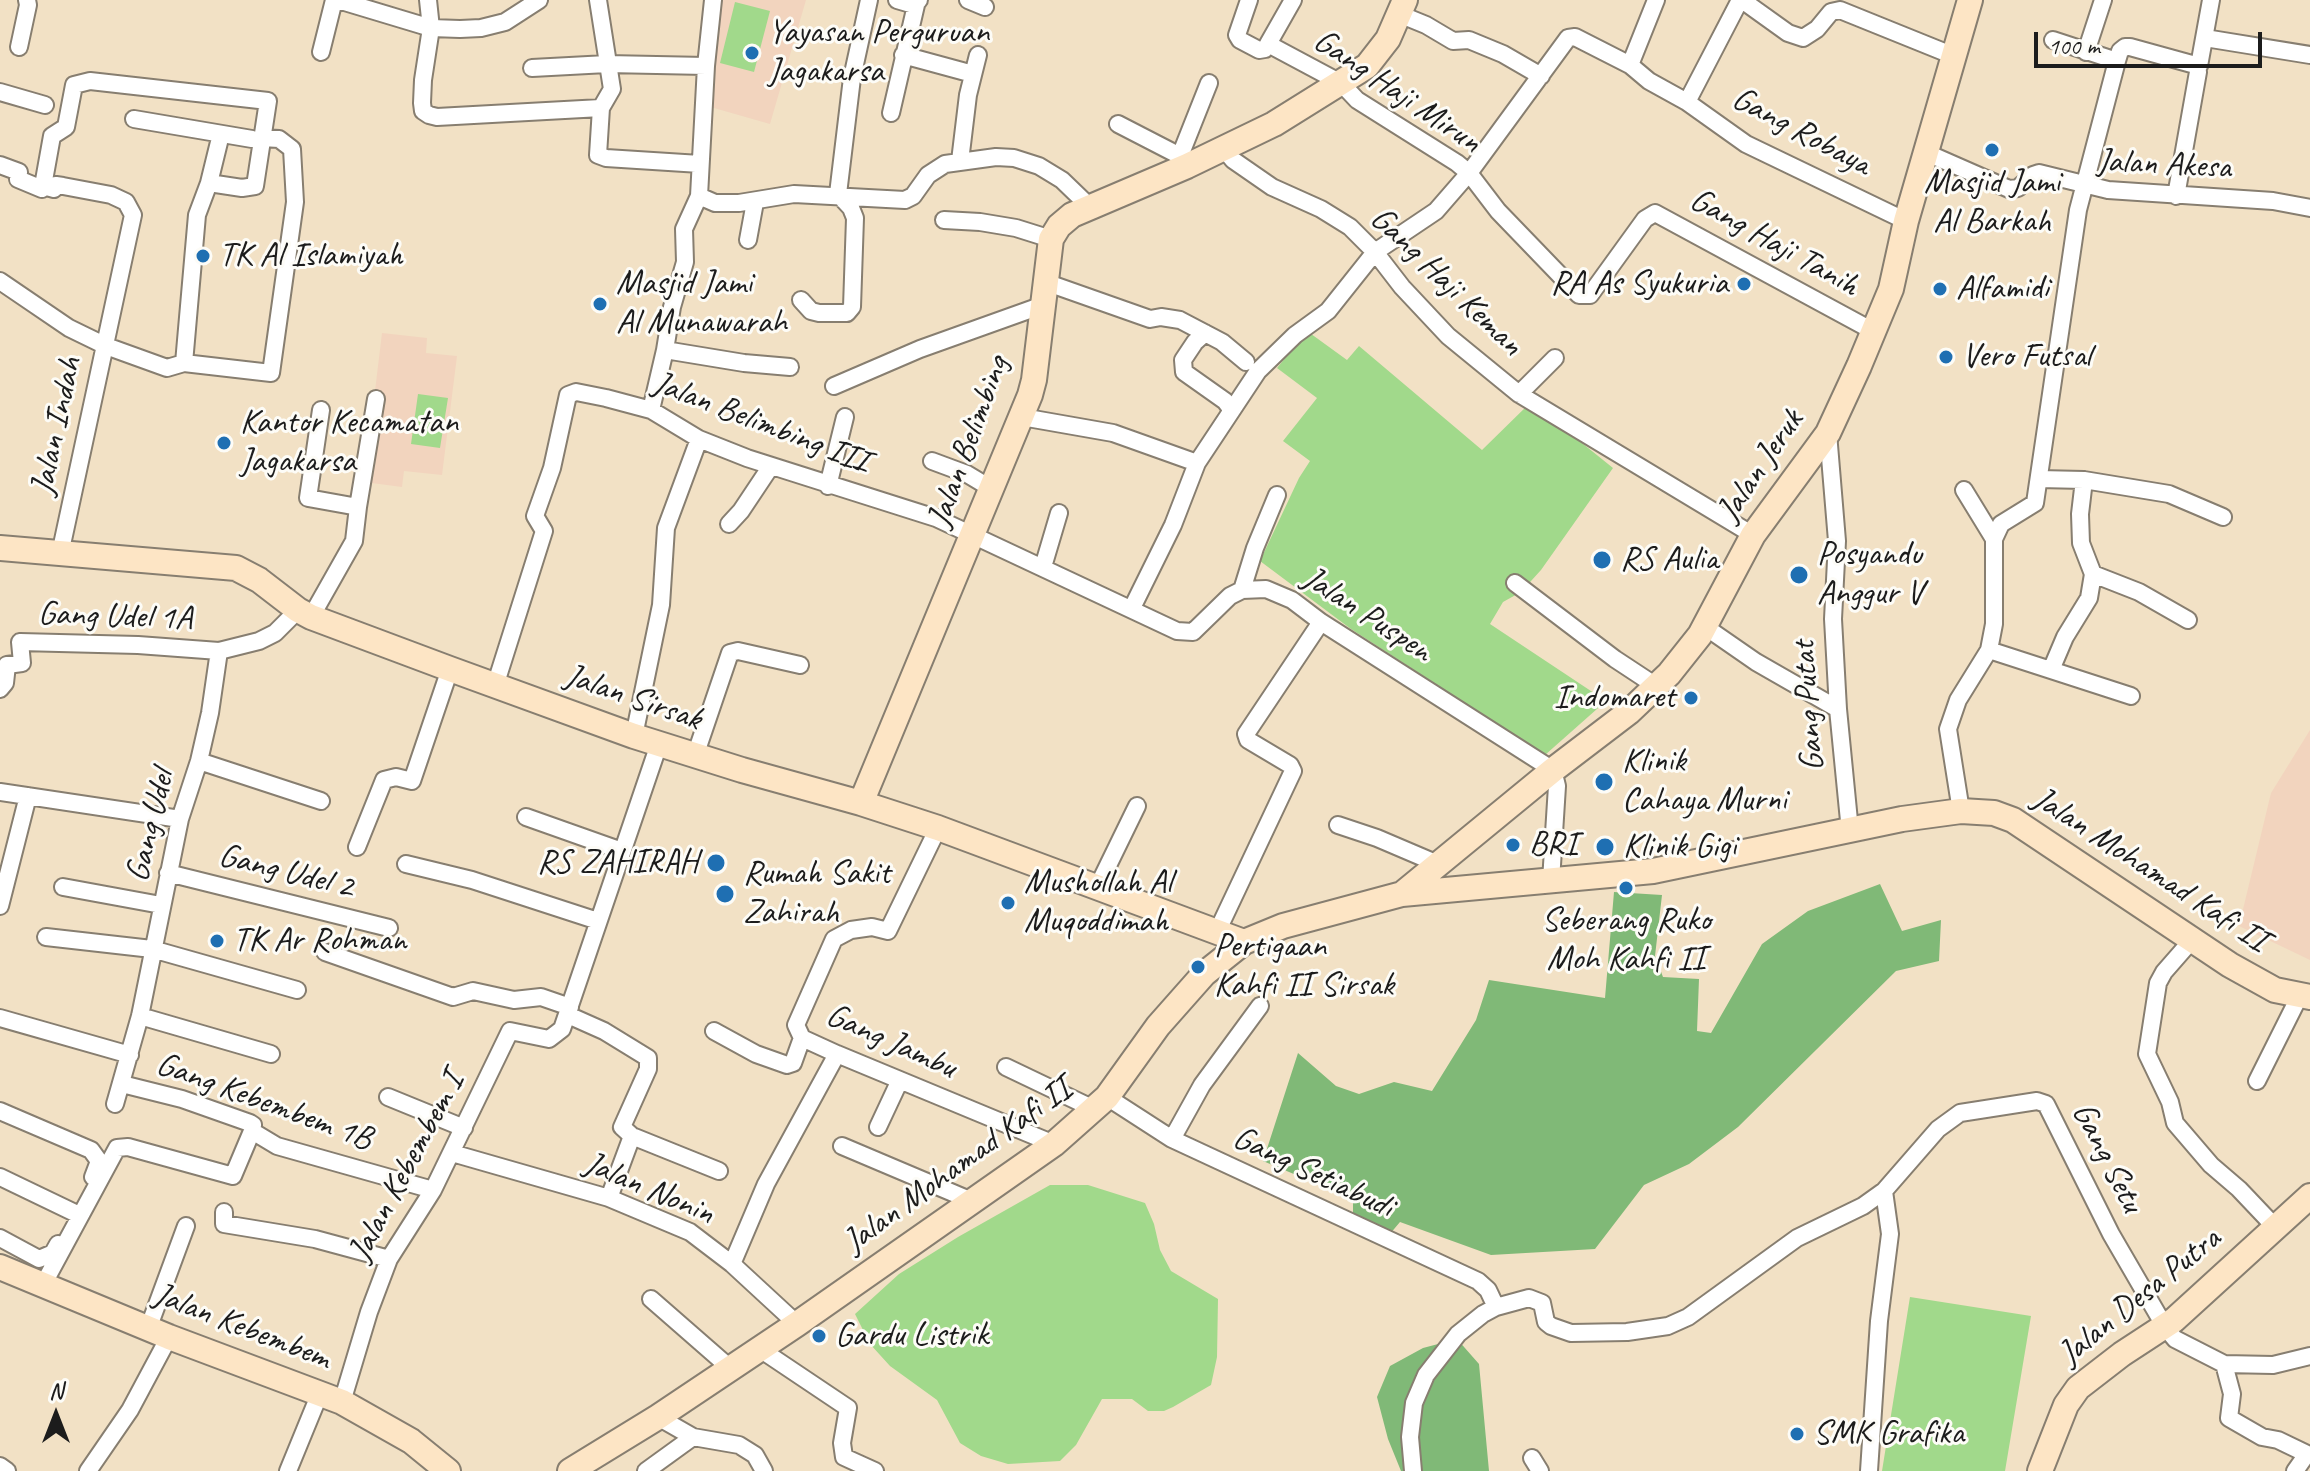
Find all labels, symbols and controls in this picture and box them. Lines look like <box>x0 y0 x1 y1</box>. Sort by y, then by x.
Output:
place label: Yayasan Perguruan Jagakarsa <box>768 13 989 92</box>
scale bar <box>2038 16 2266 66</box>
street label: Gang Haji Mirun <box>1305 21 1489 163</box>
text: 100 m <box>2048 31 2100 61</box>
marker: Yayasan Perguruan Jagakarsa <box>743 44 761 62</box>
street label: Gang Robaya <box>1725 79 1877 185</box>
marker: Masjid Jami Al Barkah <box>1983 141 2001 159</box>
street label: Jalan Akesa <box>2096 141 2232 189</box>
place label: Masjid Jami Al Barkah <box>1924 163 2060 242</box>
street label: Gang Haji Tanih <box>1682 180 1866 306</box>
street label: Gang Haji Keman <box>1361 199 1531 365</box>
place label: TK Al Islamiyah <box>219 236 402 276</box>
marker: TK Al Islamiyah <box>194 247 212 265</box>
place label: Masjid Jami Al Munawarah <box>616 264 787 344</box>
place label: RA As Syukuria <box>1550 264 1728 304</box>
place label: Alfamidi <box>1956 269 2049 309</box>
marker: RA As Syukuria <box>1735 275 1753 293</box>
marker: Alfamidi <box>1931 280 1949 298</box>
marker: Masjid Jami Al Munawarah <box>591 295 609 313</box>
place label: Vero Futsal <box>1962 337 2091 377</box>
marker: Vero Futsal <box>1937 348 1955 366</box>
street label: Jalan Belimbing <box>919 351 1019 533</box>
street label: Jalan Indah <box>22 353 92 499</box>
street label: Jalan Belimbing III <box>647 363 875 483</box>
street label: Jalan Jeruk <box>1709 402 1813 530</box>
place label: Kantor Kecamatan Jagakarsa <box>240 403 458 482</box>
marker: Kantor Kecamatan Jagakarsa <box>215 434 233 452</box>
place label: Posyandu Anggur V <box>1817 535 1923 614</box>
place label: RS Aulia <box>1620 540 1718 580</box>
marker: RS Aulia <box>1591 549 1613 571</box>
street label: Jalan Puspen <box>1295 558 1439 672</box>
marker: Posyandu Anggur V <box>1788 564 1810 586</box>
street label: Gang Udel 1A <box>37 594 193 640</box>
street label: Gang Putat <box>1784 639 1834 773</box>
street label: Jalan Sirsak <box>560 656 706 740</box>
place label: Indomaret <box>1554 678 1675 718</box>
marker: Indomaret <box>1682 689 1700 707</box>
place label: Klinik Cahaya Murni <box>1622 742 1787 822</box>
street label: Gang Udel <box>117 766 185 886</box>
marker: Klinik Cahaya Murni <box>1593 771 1615 793</box>
street label: Jalan Mohamad Kafi II <box>2025 779 2275 961</box>
place label: BRI <box>1529 825 1577 865</box>
place label: Klinik Gigi <box>1623 827 1736 867</box>
street label: Gang Udel 2 <box>215 836 357 908</box>
marker: BRI <box>1504 836 1522 854</box>
marker: Klinik Gigi <box>1594 836 1616 858</box>
place label: RS ZAHIRAH <box>537 843 698 883</box>
marker: RS ZAHIRAH <box>705 852 727 874</box>
place label: Rumah Sakit Zahirah <box>743 854 890 934</box>
place label: Mushollah Al Muqoddimah <box>1024 863 1172 942</box>
marker: Seberang Ruko Moh Kahfi II <box>1617 879 1635 897</box>
marker: Rumah Sakit Zahirah <box>714 883 736 905</box>
marker: Mushollah Al Muqoddimah <box>999 894 1017 912</box>
place label: Seberang Ruko Moh Kahfi II <box>1541 901 1711 980</box>
place label: TK Ar Rohman <box>233 921 406 961</box>
place label: Pertigaan Kahfi II Sirsak <box>1214 927 1394 1006</box>
marker: TK Ar Rohman <box>208 932 226 950</box>
marker: Pertigaan Kahfi II Sirsak <box>1189 958 1207 976</box>
street label: Gang Jambu <box>820 995 962 1089</box>
street label: Gang Kebembem 1B <box>151 1044 377 1160</box>
street label: Jalan Kebembem I <box>340 1066 474 1268</box>
street label: Jalan Mohamad Kafi II <box>836 1069 1080 1263</box>
street label: Gang Setu <box>2062 1096 2152 1220</box>
street label: Gang Setiabudi <box>1226 1118 1400 1228</box>
street label: Jalan Nonin <box>578 1143 720 1235</box>
street label: Jalan Desa Putra <box>2051 1219 2229 1375</box>
street label: Jalan Kebembem <box>148 1275 336 1379</box>
place label: Gardu Listrik <box>835 1316 988 1356</box>
marker: Gardu Listrik <box>810 1327 828 1345</box>
north arrow <box>16 1375 96 1455</box>
text: N <box>49 1377 63 1405</box>
place label: SMK Grafika <box>1813 1414 1964 1454</box>
marker: SMK Grafika <box>1788 1425 1806 1443</box>

